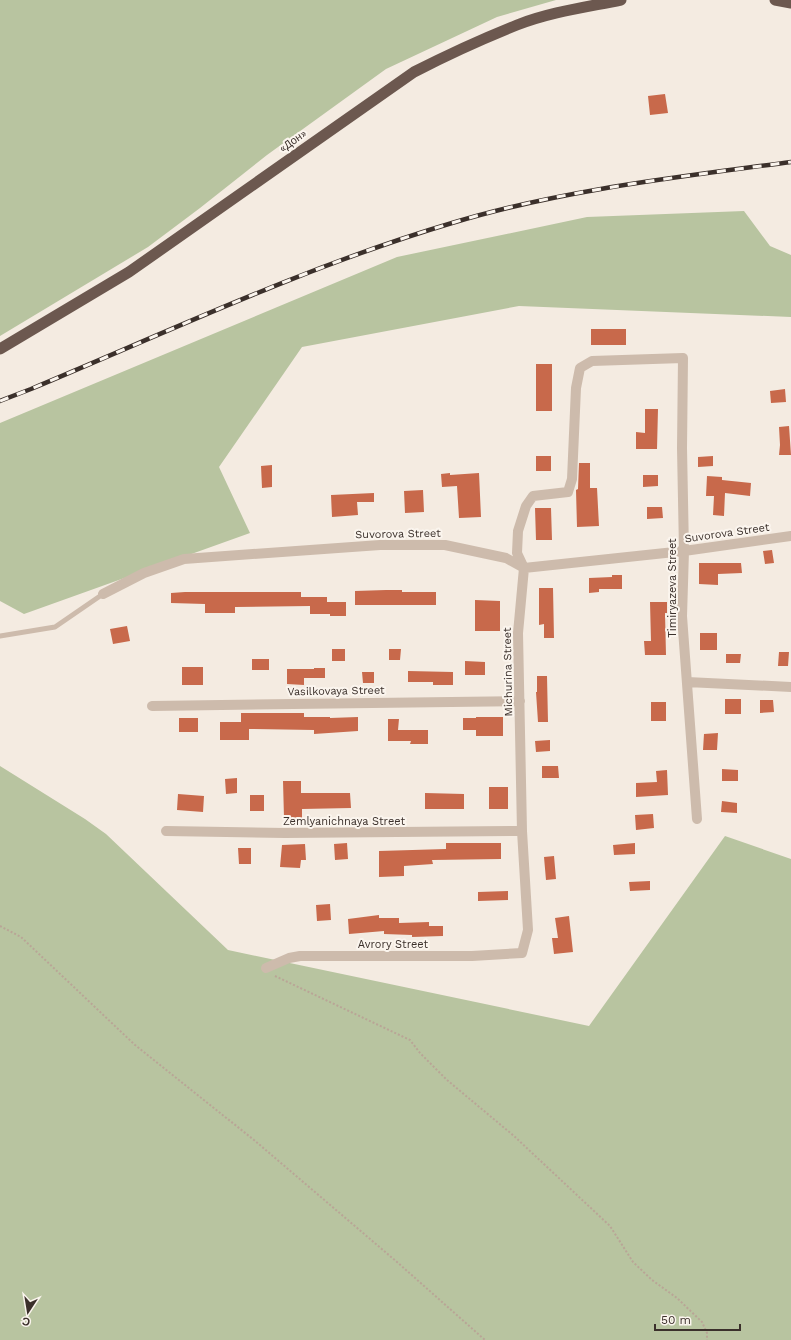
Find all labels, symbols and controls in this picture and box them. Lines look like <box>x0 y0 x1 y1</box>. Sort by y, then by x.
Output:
street label: «Дон» <box>277 127 309 155</box>
street label: Suvorova Street <box>684 521 771 545</box>
street label: Suvorova Street <box>355 527 441 541</box>
street label: Timiryazeva Street <box>666 538 679 638</box>
street label: Michurina Street <box>501 627 515 717</box>
street label: Vasilkovaya Street <box>287 684 385 698</box>
street label: Zemlyanichnaya Street <box>283 815 405 828</box>
street label: Avrory Street <box>358 938 429 951</box>
north arrow <box>8 1292 48 1332</box>
scale bar <box>655 1306 740 1332</box>
text: 50 m <box>661 1313 691 1327</box>
text: С <box>21 1314 31 1328</box>

